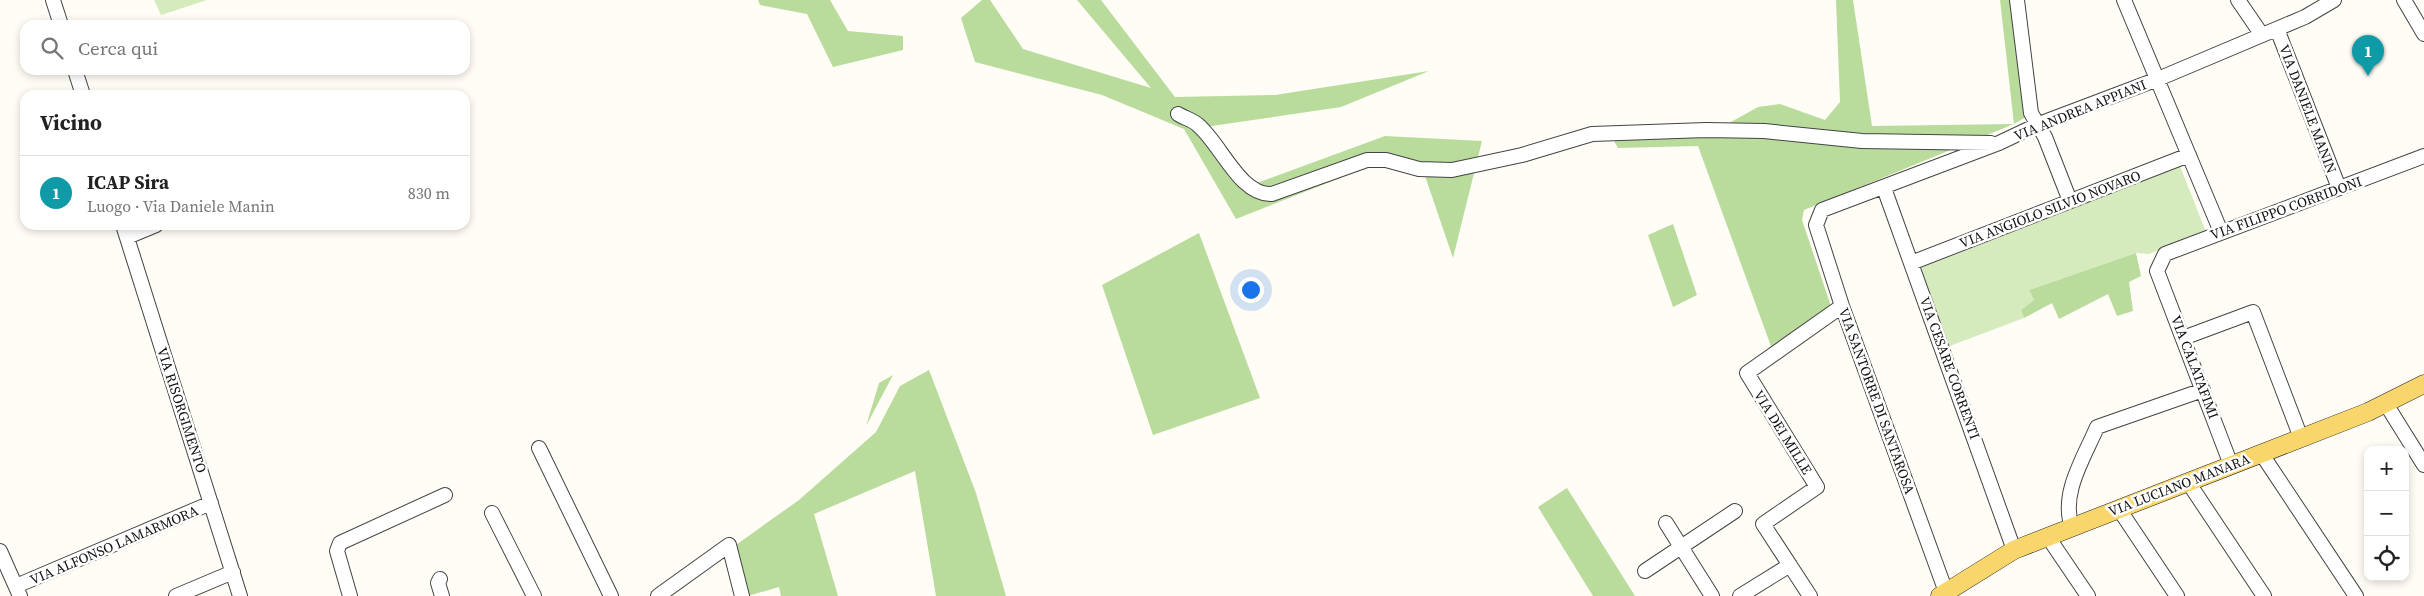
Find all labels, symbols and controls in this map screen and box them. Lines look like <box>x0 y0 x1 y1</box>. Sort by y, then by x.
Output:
search box <box>20 20 470 75</box>
icon: search <box>38 34 66 62</box>
text: Cerca qui <box>78 35 158 61</box>
pin: 1 <box>2352 35 2384 76</box>
street label: VIA DANIELE MANIN <box>2274 42 2342 176</box>
street label: VIA ANDREA APPIANI <box>2011 74 2149 146</box>
text: Vicino <box>40 108 102 137</box>
street label: VIA ANGIOLO SILVIO NOVARO <box>1956 165 2144 253</box>
text: ICAP Sira <box>87 169 169 195</box>
street label: VIA FILIPPO CORRIDONI <box>2207 171 2365 245</box>
text: 1 <box>52 182 60 204</box>
text: 830 m <box>408 182 450 204</box>
text: Luogo · Via Daniele Manin <box>87 195 275 217</box>
your location <box>1238 277 1264 303</box>
street label: VIA CESARE CORRENTI <box>1915 294 1985 442</box>
street label: VIA SANTORRE DI SANTAROSA <box>1834 305 1920 498</box>
street label: VIA CALATAFIMI <box>2166 312 2224 422</box>
street label: VIA RISORGIMENTO <box>152 344 212 476</box>
street label: VIA DEI MILLE <box>1749 386 1817 478</box>
map controls <box>2364 446 2409 581</box>
button: + <box>2364 446 2409 491</box>
street label: VIA LUCIANO MANARA <box>2105 449 2253 521</box>
button: − <box>2364 491 2409 536</box>
street label: VIA ALFONSO LAMARMORA <box>27 500 202 590</box>
button: locate <box>2364 536 2409 581</box>

